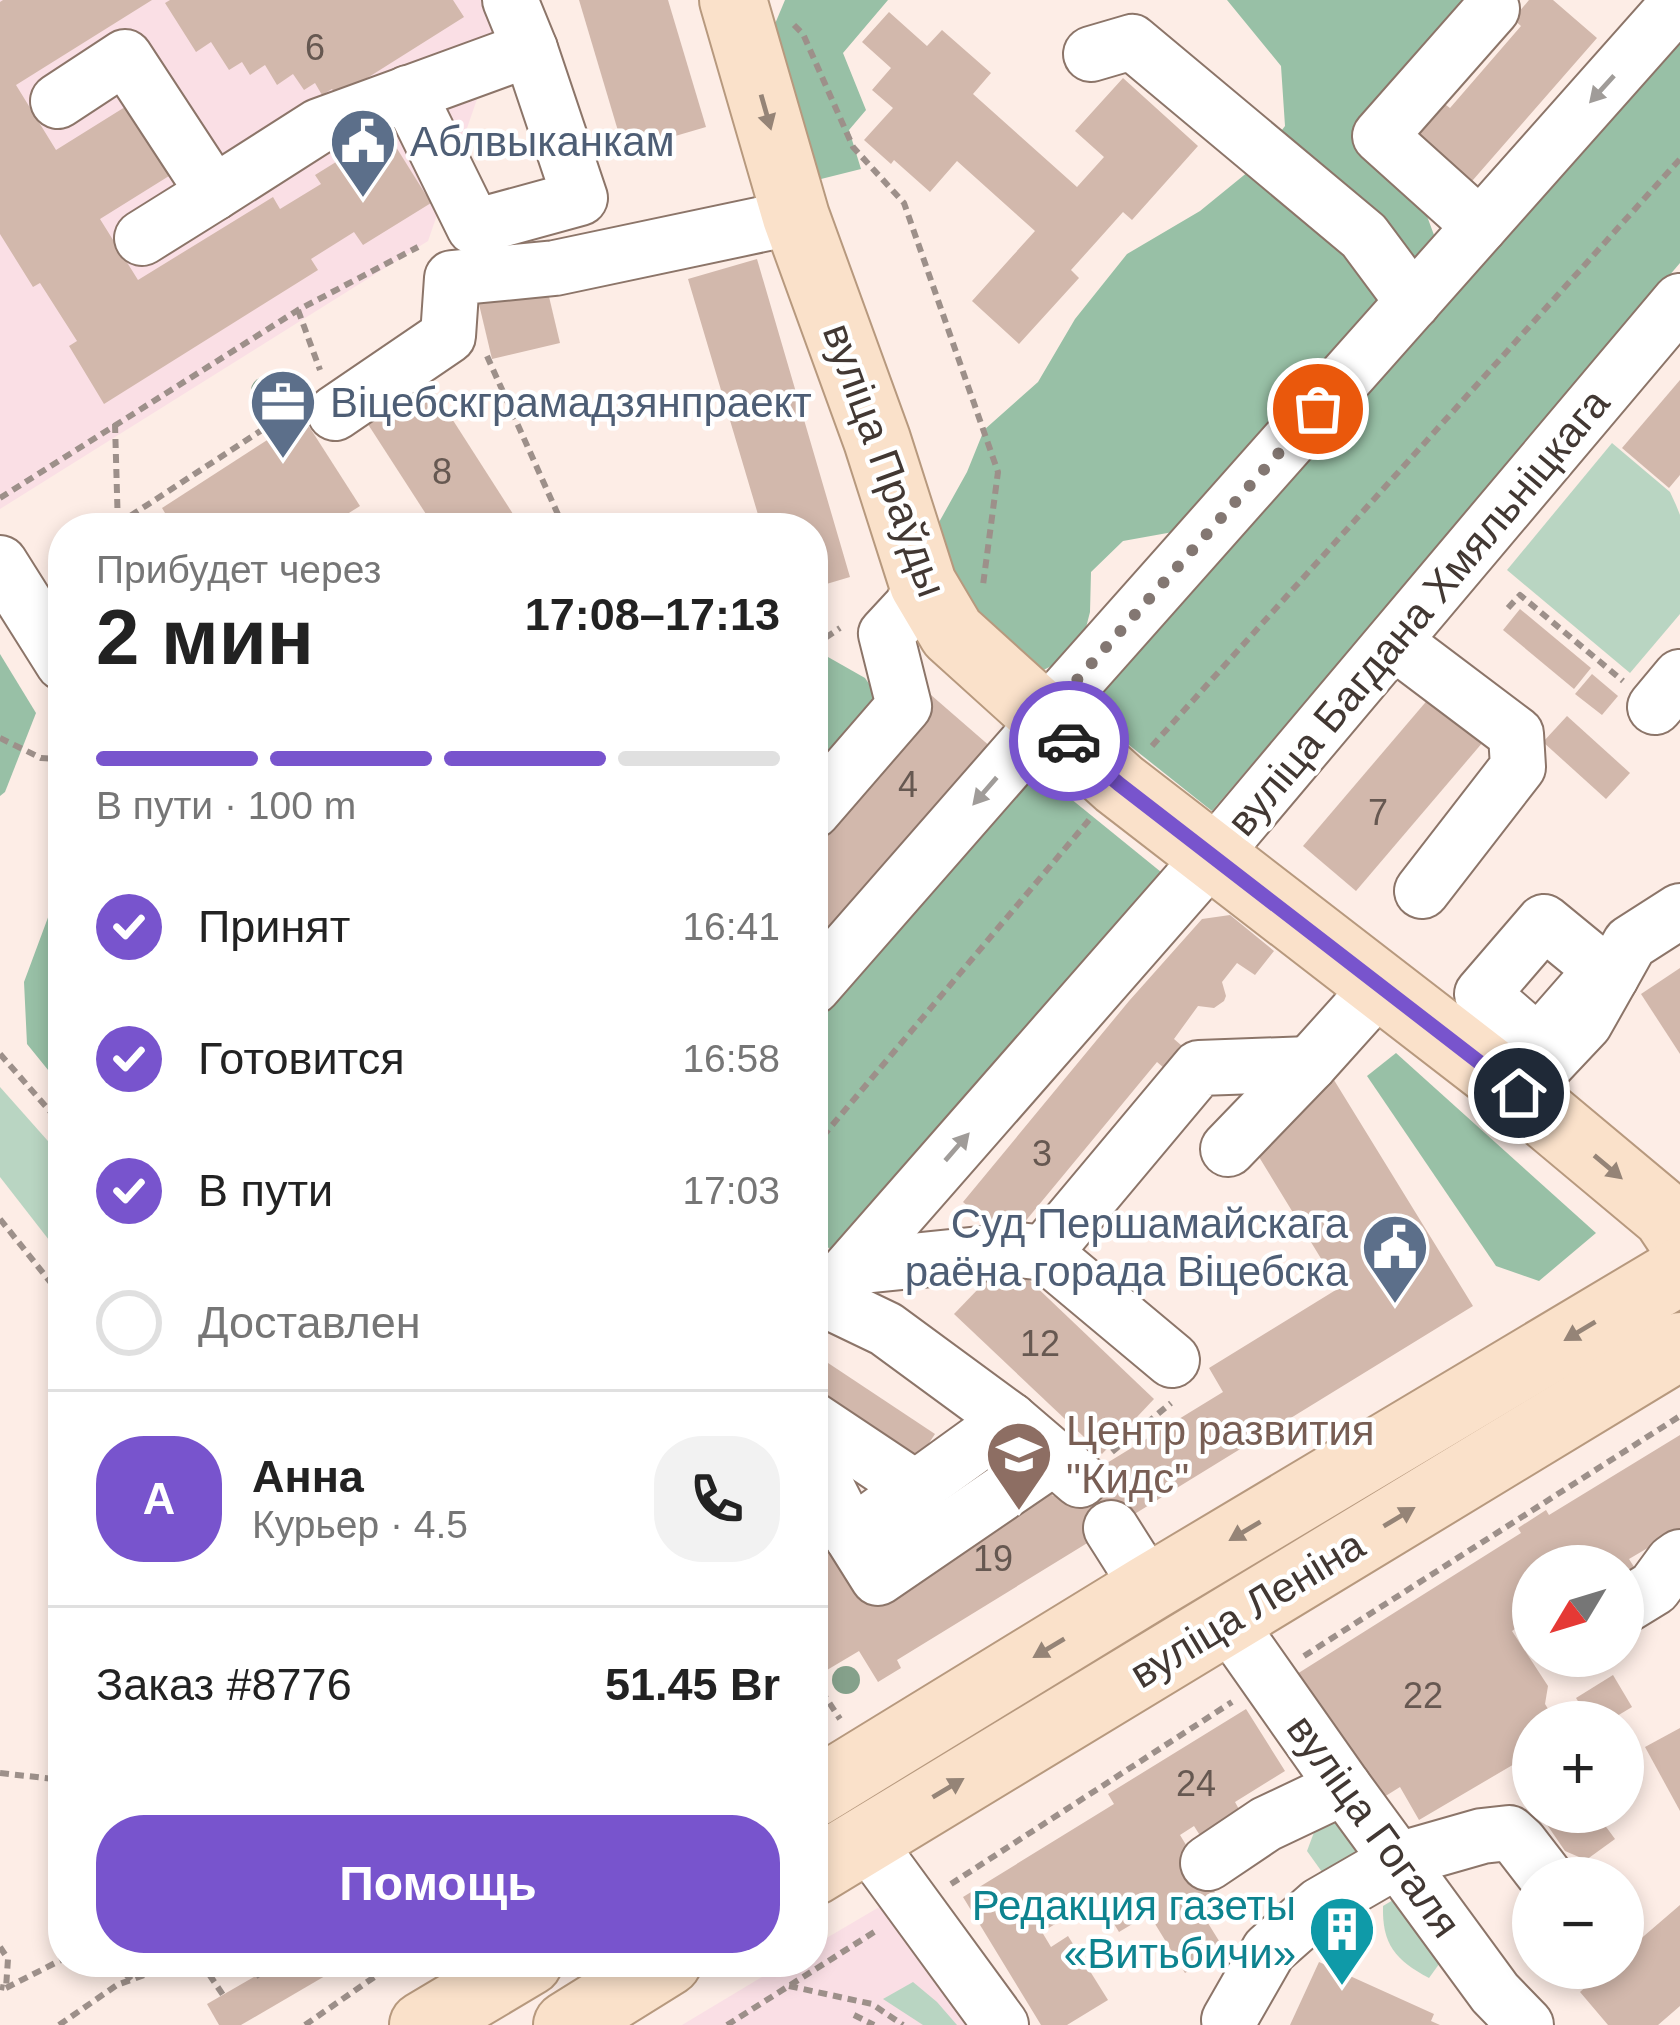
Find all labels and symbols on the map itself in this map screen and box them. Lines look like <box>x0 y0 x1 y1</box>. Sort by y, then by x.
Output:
house number: 6 <box>305 27 325 68</box>
one-way arrow <box>1589 74 1616 103</box>
one-way arrow <box>757 94 776 131</box>
public building icon: Аблвыканкам <box>328 106 398 200</box>
place label: Аблвыканкам <box>410 118 675 165</box>
street label: вуліца Праўды <box>814 317 956 603</box>
pin <box>1267 358 1369 460</box>
office icon: Віцебскграмадзянпраект <box>248 367 318 461</box>
place label: Віцебскграмадзянпраект <box>330 379 812 426</box>
street label: вуліца Багдана Хмяльніцкага <box>1217 379 1619 845</box>
house number: 8 <box>432 451 452 492</box>
courier <box>1009 681 1129 801</box>
house number: 4 <box>898 764 918 805</box>
one-way arrow <box>972 776 999 806</box>
house number: 7 <box>1368 792 1388 833</box>
pin <box>1468 1042 1570 1144</box>
one-way arrow <box>943 1133 970 1162</box>
house number: 3 <box>1032 1133 1052 1174</box>
one-way arrow <box>1592 1154 1623 1179</box>
place label: Суд Першамайскага раёна горада Віцебска <box>905 1200 1349 1295</box>
public building icon: Суд Першамайскага раёна горада Віцебска <box>1360 1212 1430 1306</box>
one-way arrow <box>1563 1320 1597 1341</box>
house number: 12 <box>1020 1323 1060 1364</box>
place label: Центр развития "Кидс" <box>1066 1407 1375 1502</box>
school or university icon: Центр развития "Кидс" <box>984 1419 1054 1513</box>
one-way arrow <box>1382 1507 1416 1528</box>
street label: вуліца Леніна <box>1122 1520 1373 1697</box>
one-way arrow <box>1228 1520 1262 1541</box>
house number: 19 <box>973 1538 1013 1579</box>
north arrow <box>1512 1545 1644 1677</box>
one-way arrow <box>1032 1637 1066 1658</box>
house number: 22 <box>1403 1675 1443 1716</box>
street label: вуліца Гогаля <box>1278 1706 1470 1946</box>
house number: 24 <box>1176 1763 1216 1804</box>
one-way arrow <box>932 1778 965 1800</box>
place label: Редакция газеты «Витьбичи» <box>972 1882 1296 1977</box>
building icon: Редакция газеты «Витьбичи» <box>1307 1894 1377 1988</box>

